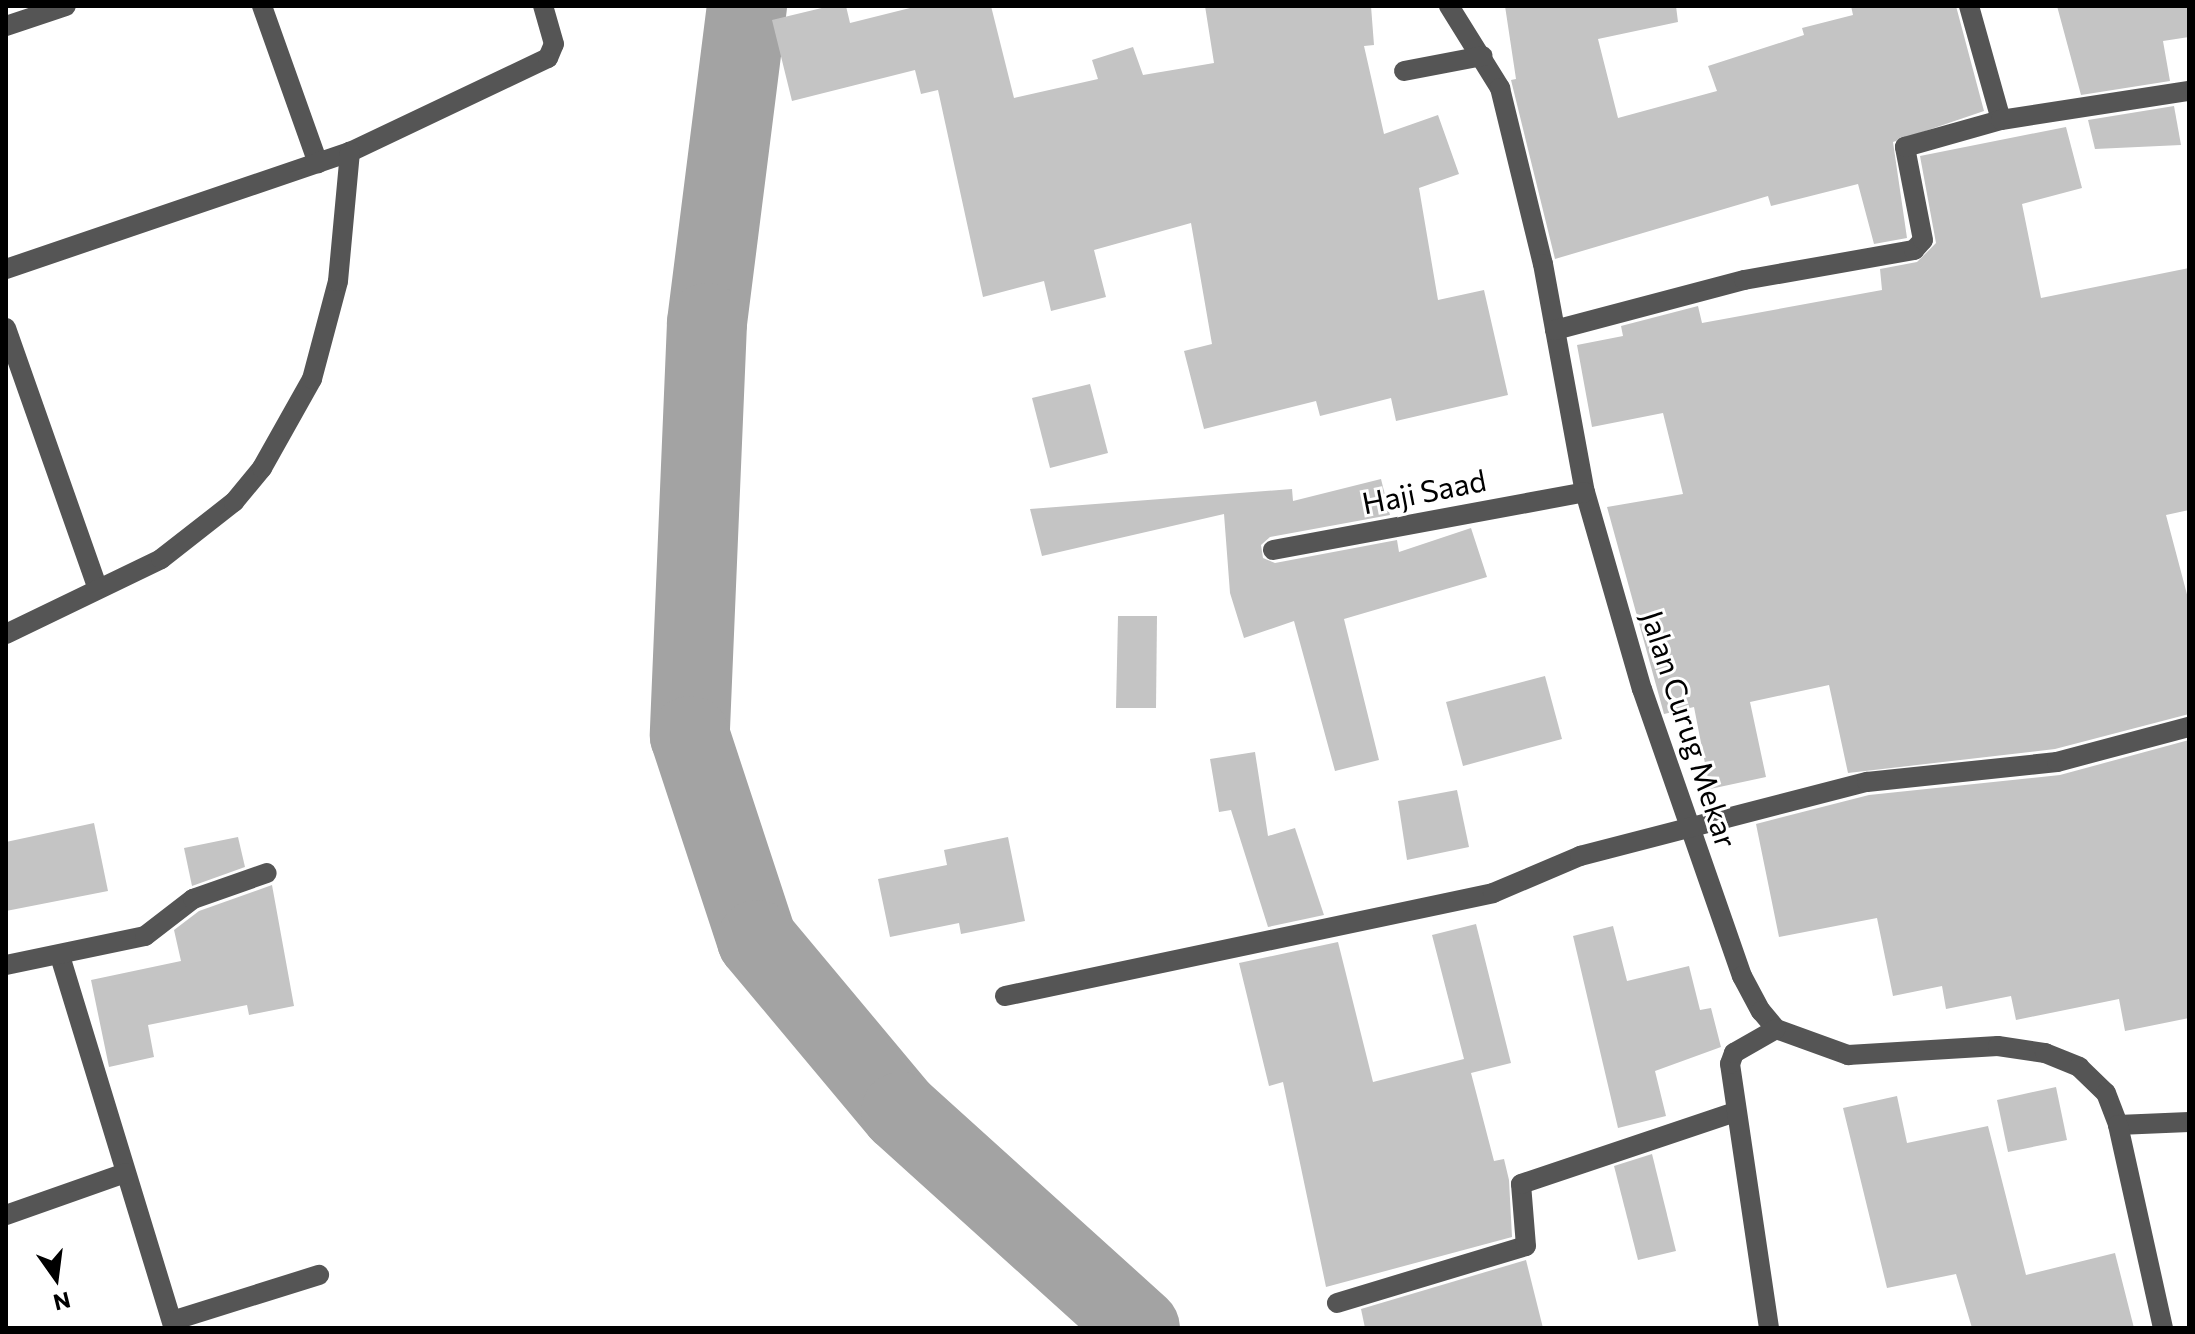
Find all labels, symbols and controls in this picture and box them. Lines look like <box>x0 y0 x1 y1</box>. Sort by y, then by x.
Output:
street label: Haji Saad <box>1359 461 1489 521</box>
street label: Jalan Curug Mekar <box>1635 606 1745 852</box>
north arrow <box>16 1238 96 1318</box>
text: N <box>51 1287 73 1317</box>

